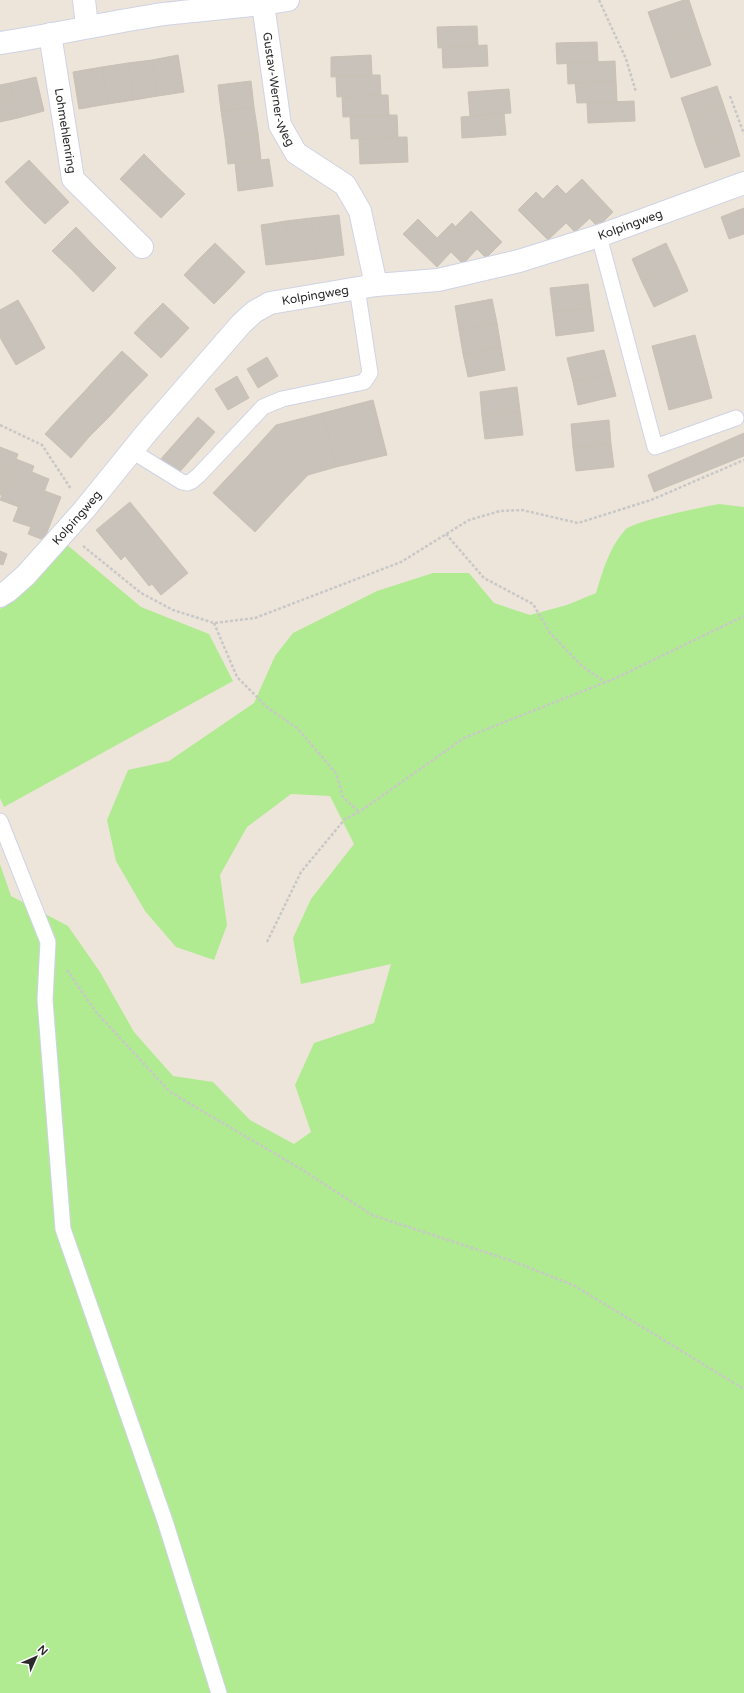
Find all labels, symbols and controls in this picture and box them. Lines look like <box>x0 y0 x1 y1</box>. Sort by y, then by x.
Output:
street label: Gustav-Werner-Weg <box>260 31 298 149</box>
street label: Lohmehlenring <box>52 87 79 174</box>
street label: Kolpingweg <box>596 206 664 243</box>
street label: Kolpingweg <box>281 283 350 308</box>
street label: Kolpingweg <box>49 488 104 548</box>
north arrow <box>16 1637 56 1677</box>
text: N <box>35 1643 50 1658</box>

